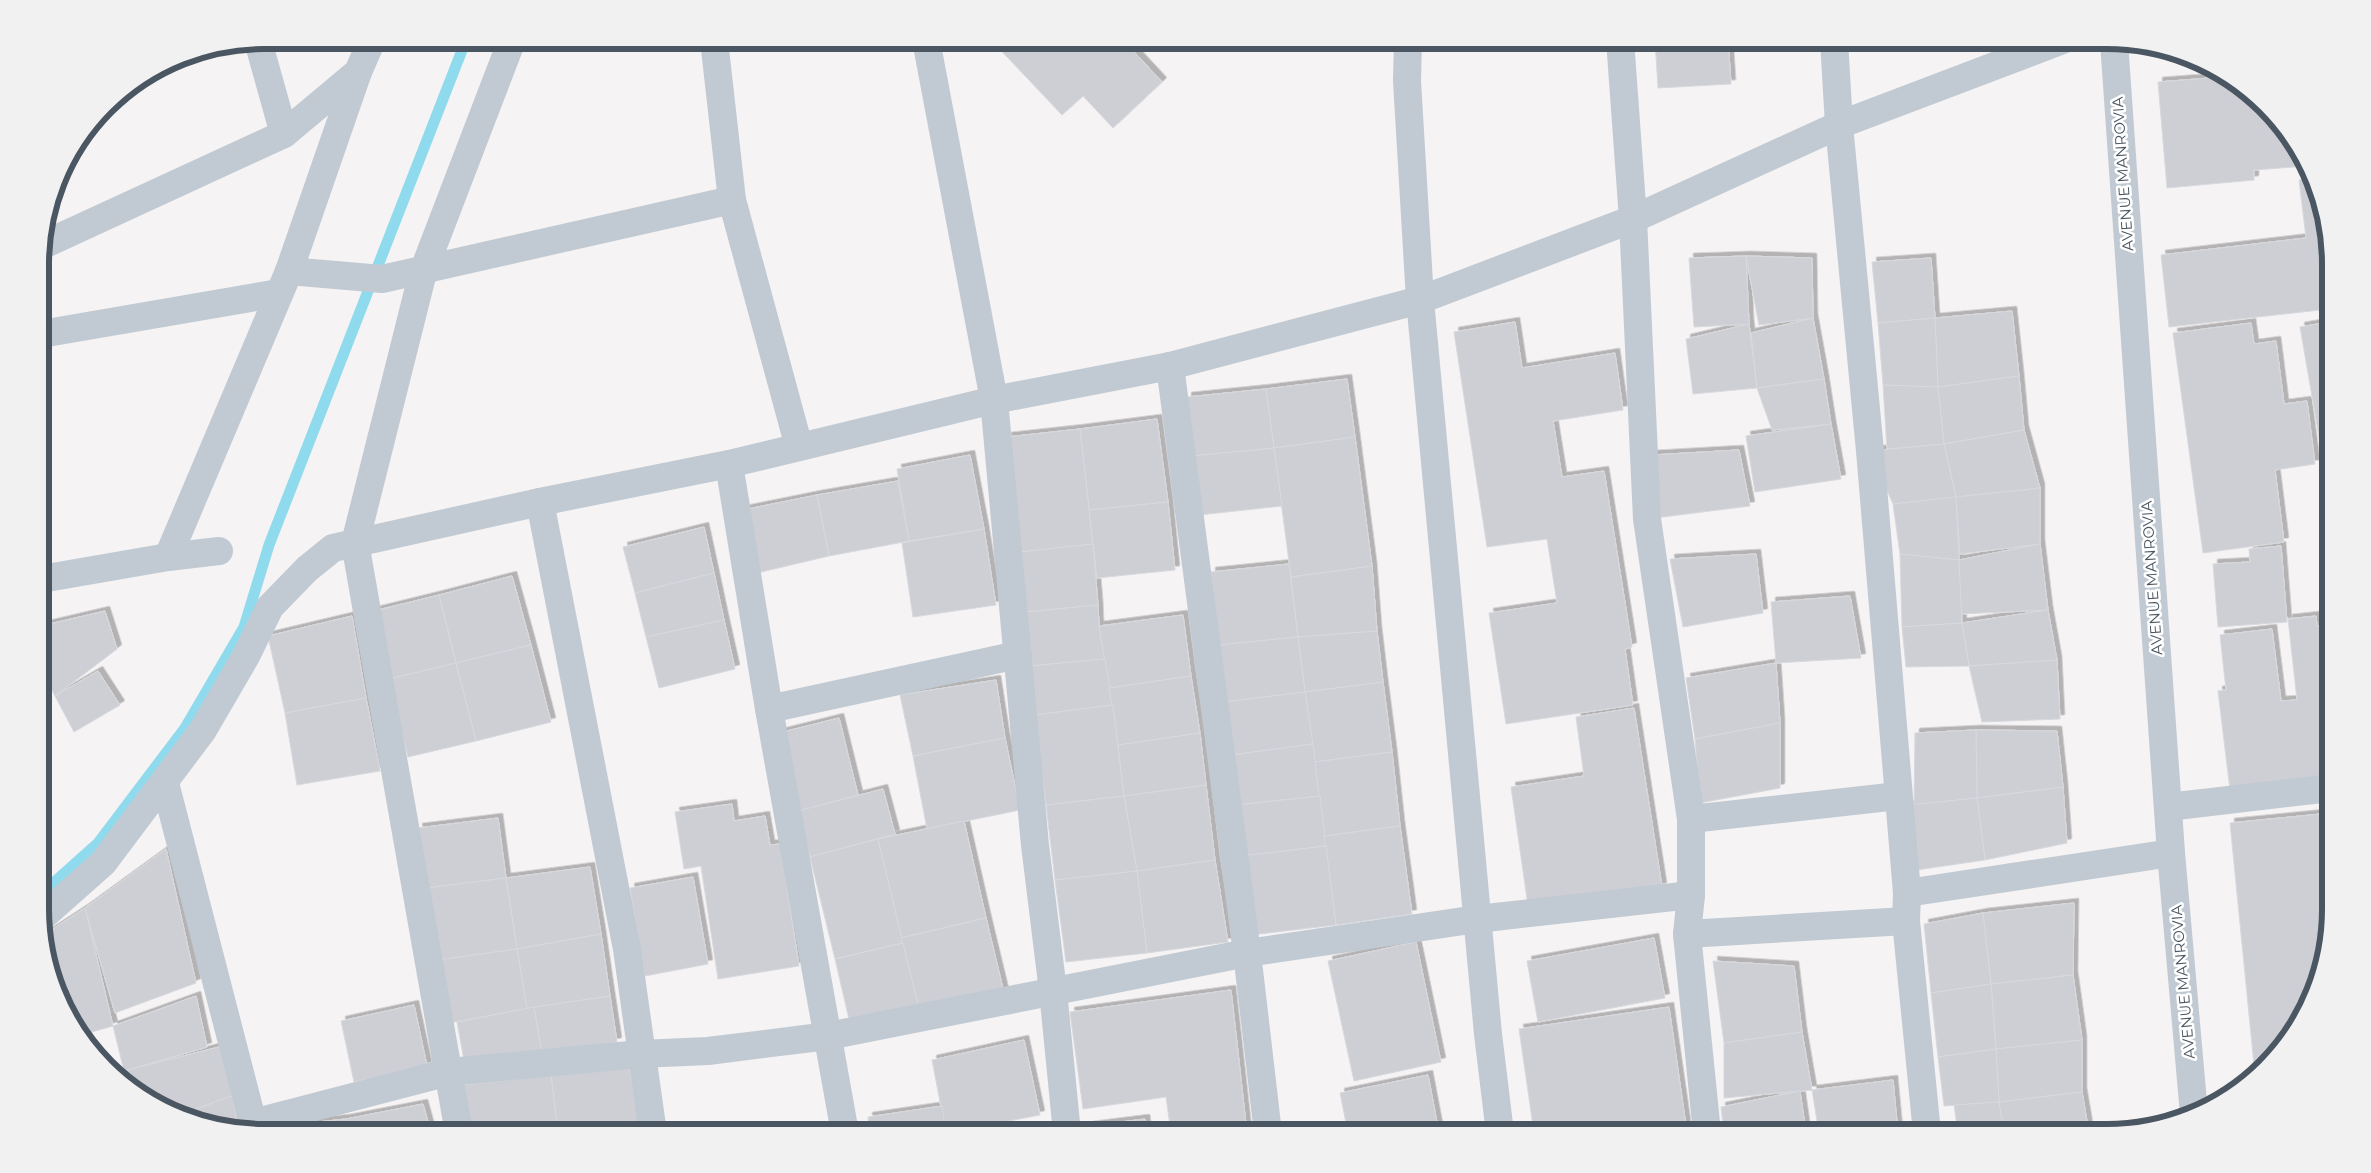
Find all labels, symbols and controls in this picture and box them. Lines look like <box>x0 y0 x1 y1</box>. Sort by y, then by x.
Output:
street label: AVENUE MANROVIA <box>2108 96 2137 252</box>
street label: AVENUE MANROVIA <box>2137 500 2166 656</box>
street label: AVENUE MANROVIA <box>2166 904 2199 1060</box>

